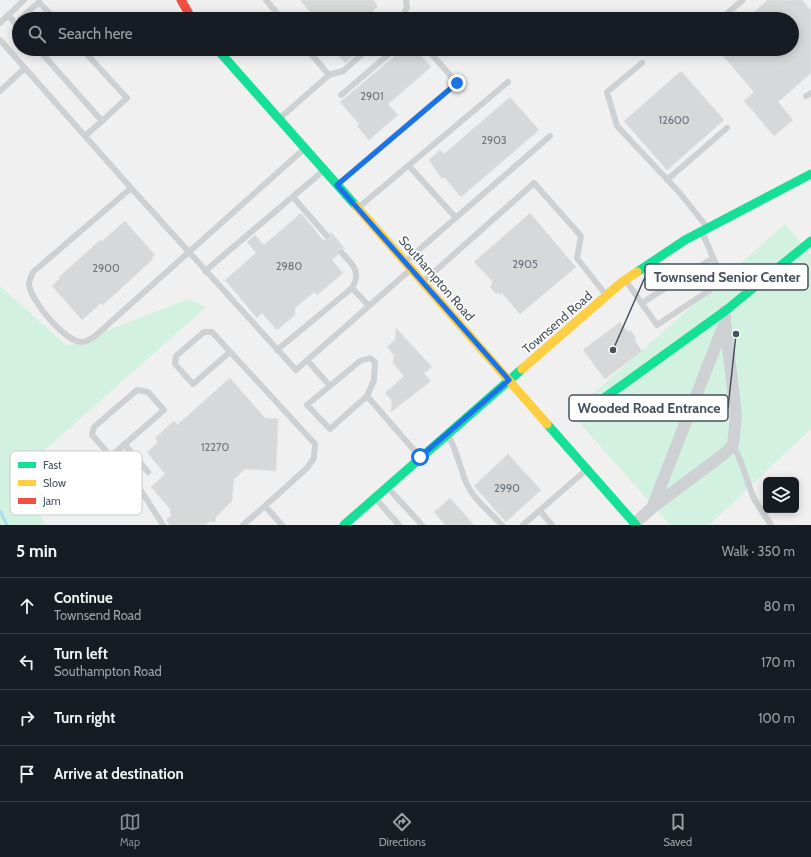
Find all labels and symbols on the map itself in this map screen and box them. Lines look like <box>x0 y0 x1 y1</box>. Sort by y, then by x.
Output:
route end <box>448 74 466 92</box>
house number: 2901 <box>360 89 384 103</box>
house number: 12600 <box>659 113 690 127</box>
house number: 2903 <box>481 133 507 147</box>
street label: Southampton Road <box>396 232 478 324</box>
house number: 2905 <box>512 257 538 271</box>
house number: 2980 <box>276 259 302 273</box>
house number: 2900 <box>92 261 120 275</box>
callout: Townsend Senior Center <box>645 264 808 290</box>
text: Townsend Senior Center <box>654 268 801 286</box>
street label: Townsend Road <box>519 287 595 357</box>
callout: Wooded Road Entrance <box>569 395 728 421</box>
text: Wooded Road Entrance <box>578 399 720 417</box>
house number: 12270 <box>201 440 229 454</box>
route start <box>411 448 429 466</box>
legend <box>10 451 142 515</box>
text: Fast <box>43 458 62 472</box>
text: Slow <box>43 476 66 490</box>
house number: 2990 <box>494 481 520 495</box>
text: Jam <box>42 494 61 508</box>

